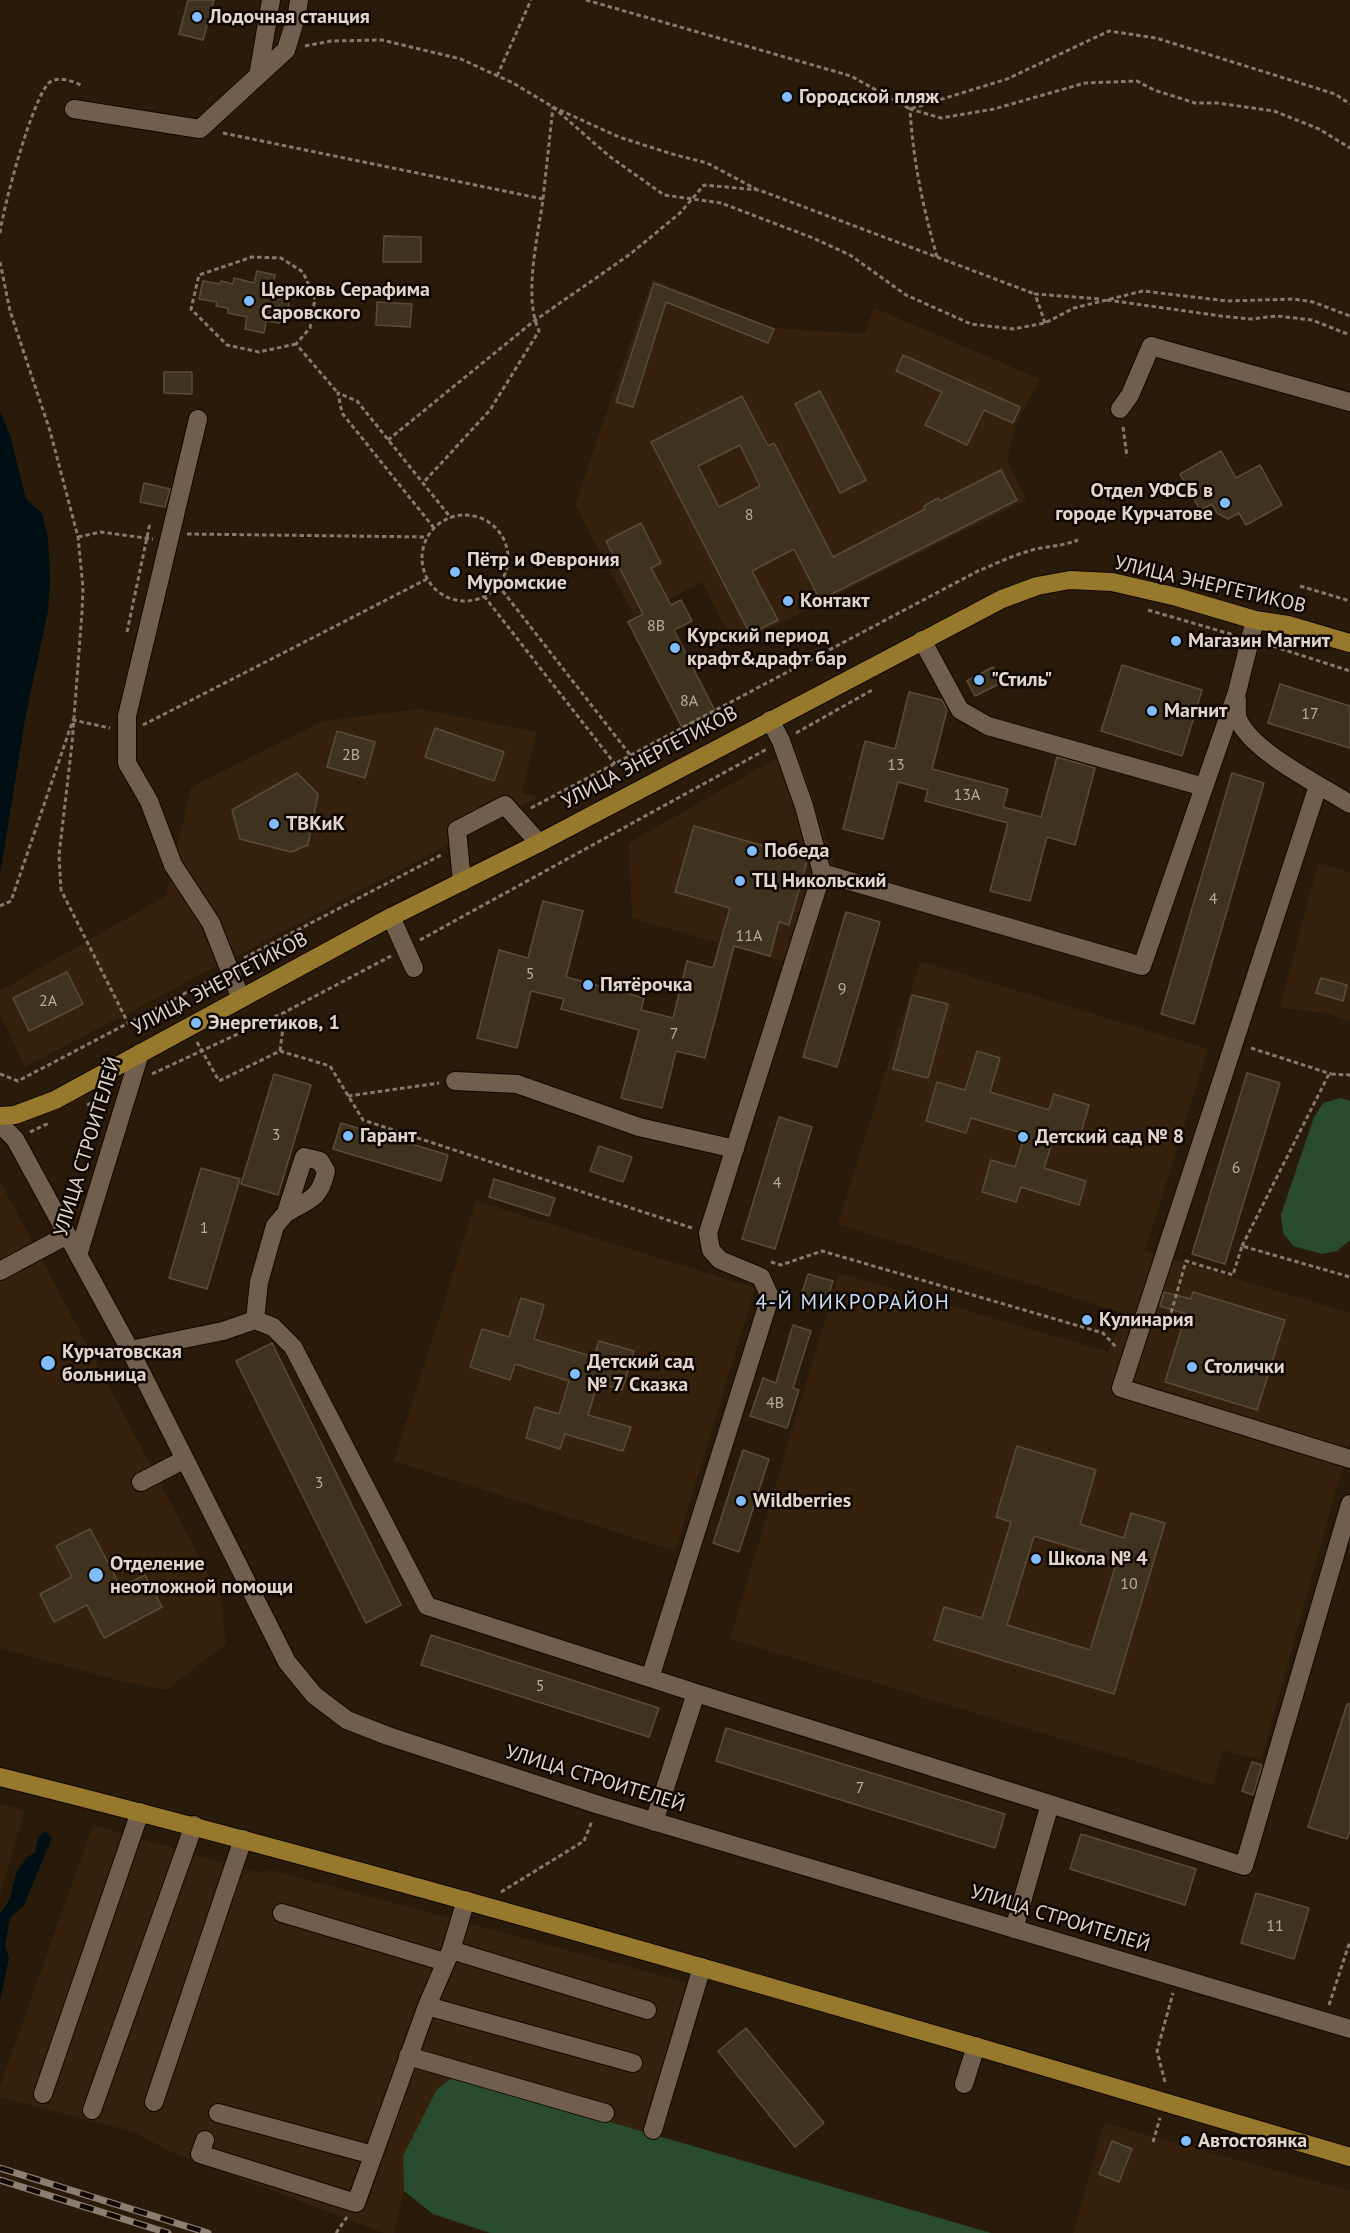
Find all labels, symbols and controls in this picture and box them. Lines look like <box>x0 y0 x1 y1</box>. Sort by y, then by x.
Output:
place label: Лодочная станция <box>209 5 370 29</box>
marker: Лодочная станция <box>190 10 204 24</box>
place label: Городской пляж <box>799 85 939 109</box>
marker: Городской пляж <box>780 90 794 104</box>
place label: Церковь Серафима Саровского <box>261 278 430 325</box>
marker: Церковь Серафима Саровского <box>242 294 256 308</box>
place label: Отдел УФСБ в городе Курчатове <box>1055 479 1213 526</box>
marker: Отдел УФСБ в городе Курчатове <box>1218 496 1232 510</box>
house number: 8 <box>745 505 753 525</box>
place label: Пётр и Феврония Муромские <box>467 548 620 595</box>
street label: УЛИЦА ЭНЕРГЕТИКОВ <box>1112 551 1308 619</box>
marker: Пётр и Феврония Муромские <box>448 565 462 579</box>
place label: Контакт <box>800 589 870 613</box>
marker: Контакт <box>781 594 795 608</box>
house number: 8В <box>647 616 665 636</box>
place label: Курский период крафт&драфт бар <box>687 624 847 671</box>
place label: Магазин Магнит <box>1188 629 1330 653</box>
marker: Магазин Магнит <box>1169 634 1183 648</box>
marker: Курский период крафт&драфт бар <box>668 641 682 655</box>
place label: "Стиль" <box>991 668 1052 692</box>
marker: "Стиль" <box>972 673 986 687</box>
house number: 8А <box>680 691 698 711</box>
place label: Магнит <box>1164 699 1227 723</box>
street label: УЛИЦА ЭНЕРГЕТИКОВ <box>558 701 742 815</box>
marker: Магнит <box>1145 704 1159 718</box>
house number: 17 <box>1301 704 1319 724</box>
house number: 2В <box>342 745 360 765</box>
house number: 13 <box>887 755 905 775</box>
house number: 13А <box>954 785 980 805</box>
place label: ТВКиК <box>286 812 345 836</box>
marker: ТВКиК <box>267 817 281 831</box>
place label: Победа <box>764 839 829 863</box>
marker: Победа <box>745 844 759 858</box>
place label: ТЦ Никольский <box>752 869 886 893</box>
marker: ТЦ Никольский <box>733 874 747 888</box>
house number: 4 <box>1209 889 1217 909</box>
house number: 11А <box>736 926 762 946</box>
street label: УЛИЦА ЭНЕРГЕТИКОВ <box>128 927 312 1041</box>
house number: 5 <box>526 964 534 984</box>
place label: Пятёрочка <box>600 973 693 997</box>
marker: Пятёрочка <box>581 978 595 992</box>
house number: 9 <box>838 979 846 999</box>
house number: 2А <box>39 991 57 1011</box>
place label: Энергетиков, 1 <box>208 1011 340 1035</box>
marker: Энергетиков, 1 <box>189 1016 203 1030</box>
house number: 7 <box>670 1024 678 1044</box>
street label: УЛИЦА СТРОИТЕЛЕЙ <box>49 1054 127 1240</box>
place label: Гарант <box>360 1124 417 1148</box>
house number: 3 <box>272 1125 280 1145</box>
place label: Детский сад № 8 <box>1035 1125 1184 1149</box>
marker: Гарант <box>341 1129 355 1143</box>
marker: Детский сад № 8 <box>1016 1130 1030 1144</box>
house number: 6 <box>1232 1158 1240 1178</box>
house number: 4 <box>773 1173 781 1193</box>
house number: 1 <box>200 1218 208 1238</box>
district label: 4-Й МИКРОРАЙОН <box>756 1290 950 1316</box>
place label: Кулинария <box>1099 1308 1194 1332</box>
marker: Кулинария <box>1080 1313 1094 1327</box>
place label: Курчатовская больница <box>62 1340 182 1387</box>
place label: Детский сад № 7 Сказка <box>587 1350 694 1397</box>
marker: Курчатовская больница <box>39 1354 57 1372</box>
place label: Столички <box>1204 1355 1285 1379</box>
marker: Столички <box>1185 1360 1199 1374</box>
marker: Детский сад № 7 Сказка <box>568 1367 582 1381</box>
house number: 4В <box>766 1393 784 1413</box>
house number: 3 <box>315 1473 323 1493</box>
place label: Wildberries <box>753 1489 851 1513</box>
marker: Wildberries <box>734 1494 748 1508</box>
place label: Школа № 4 <box>1048 1547 1148 1571</box>
place label: Отделение неотложной помощи <box>110 1552 293 1599</box>
marker: Школа № 4 <box>1029 1552 1043 1566</box>
marker: Отделение неотложной помощи <box>87 1566 105 1584</box>
house number: 10 <box>1120 1574 1138 1594</box>
house number: 5 <box>536 1676 544 1696</box>
street label: УЛИЦА СТРОИТЕЛЕЙ <box>502 1740 688 1818</box>
house number: 7 <box>856 1778 864 1798</box>
street label: УЛИЦА СТРОИТЕЛЕЙ <box>967 1880 1153 1958</box>
house number: 11 <box>1266 1916 1284 1936</box>
place label: Автостоянка <box>1198 2129 1307 2153</box>
marker: Автостоянка <box>1179 2134 1193 2148</box>

